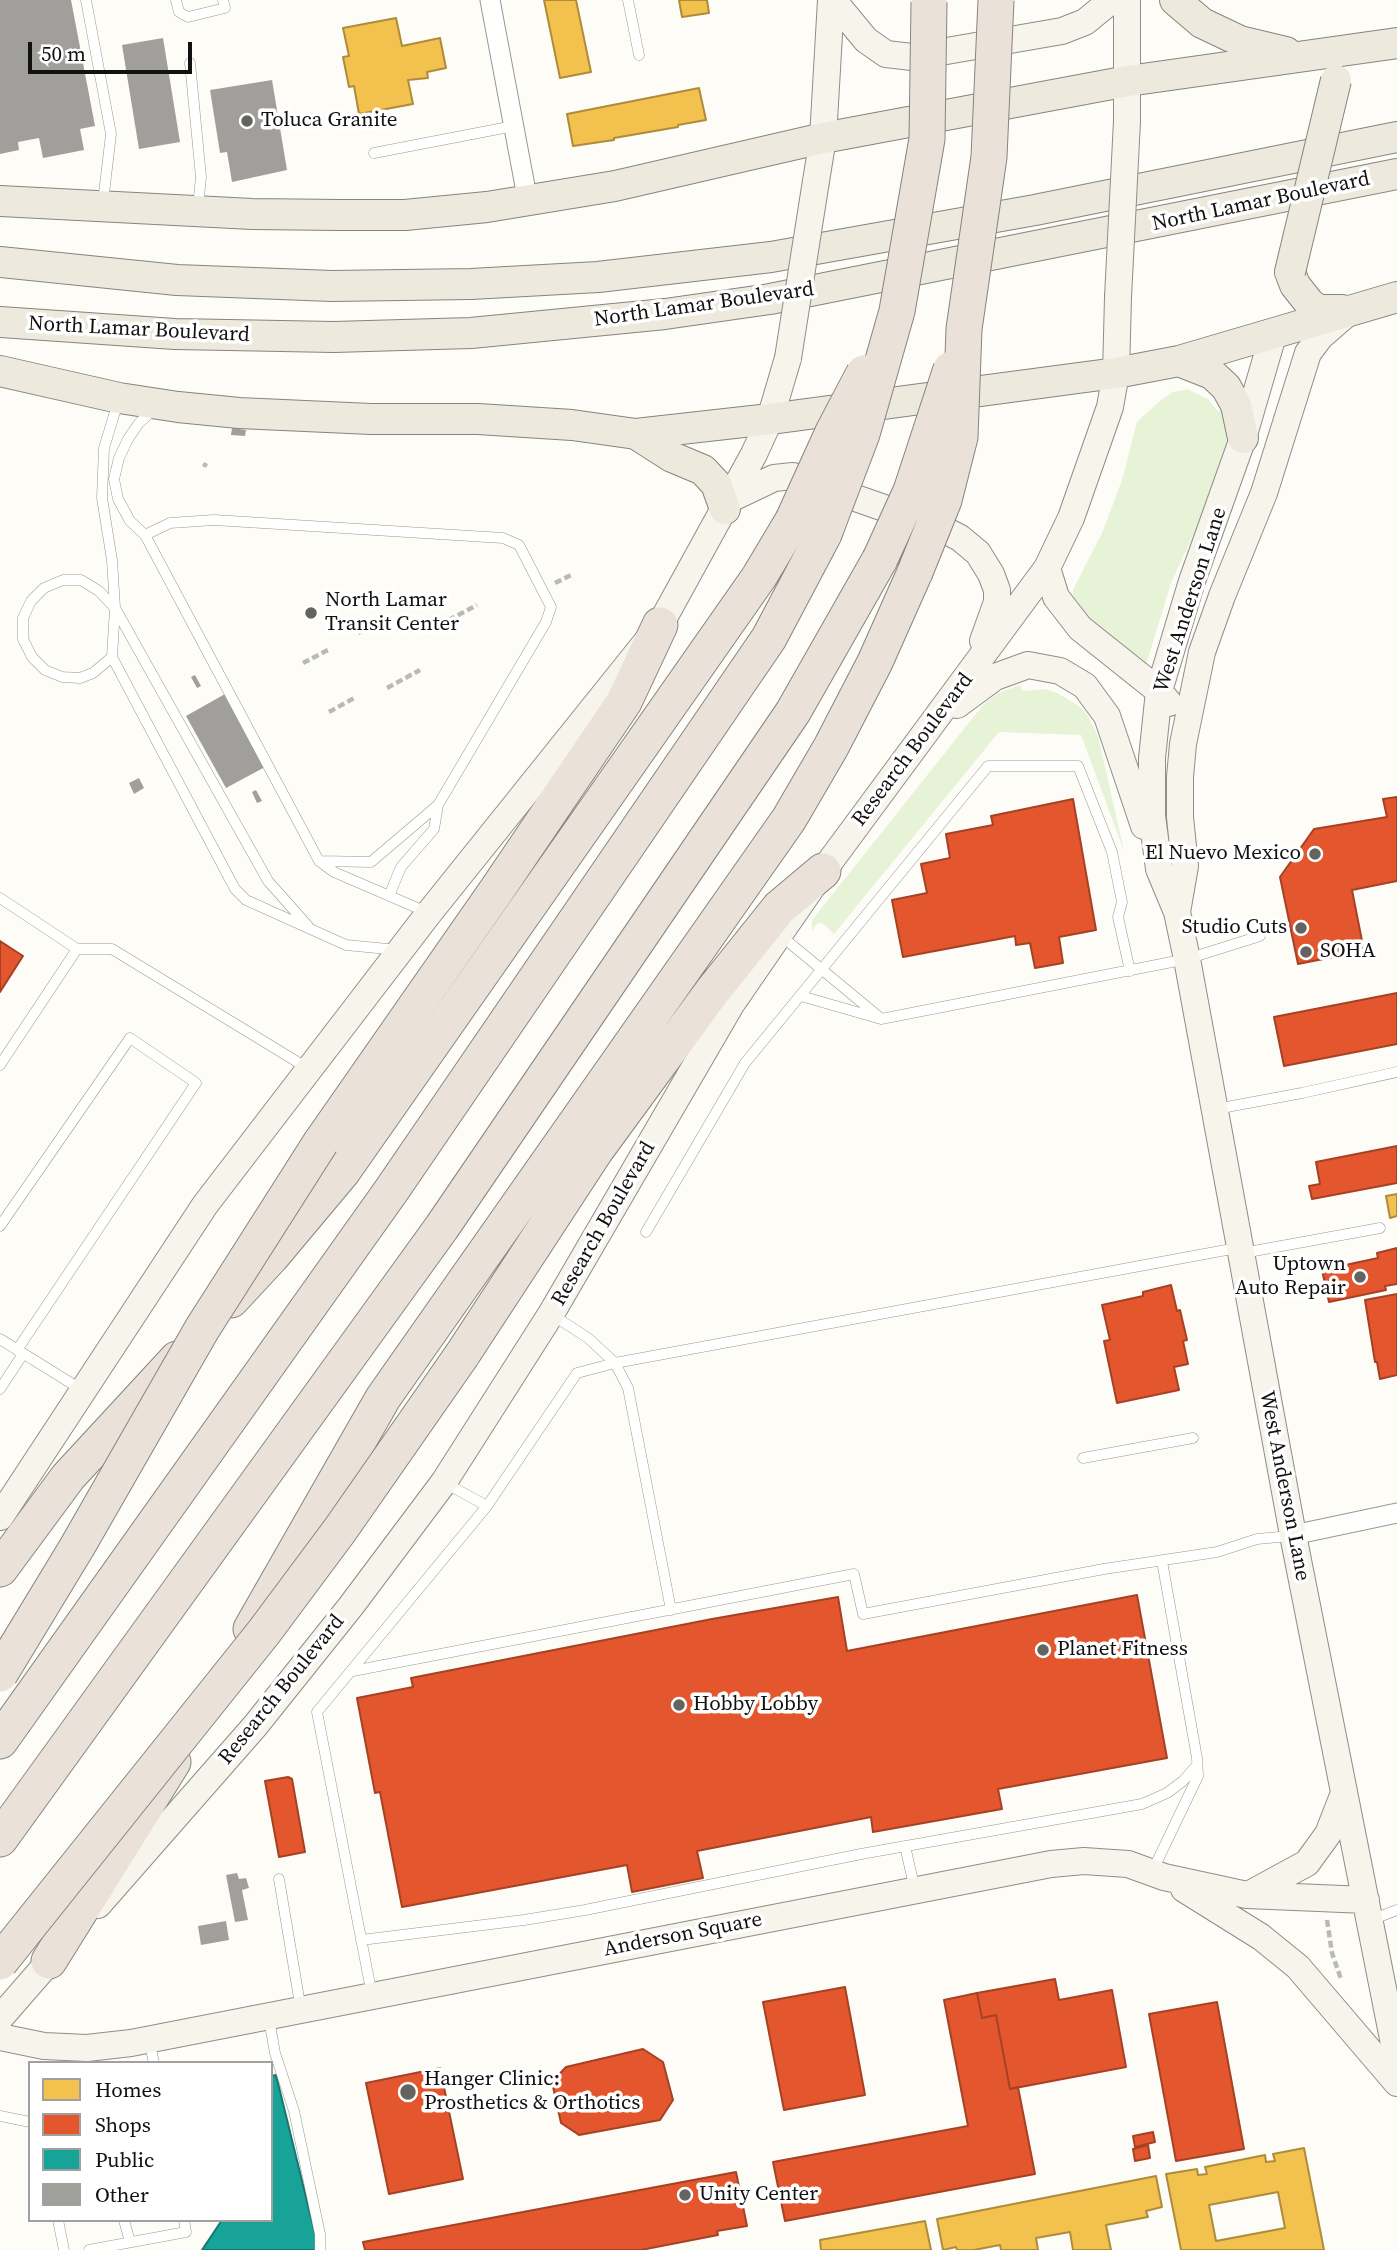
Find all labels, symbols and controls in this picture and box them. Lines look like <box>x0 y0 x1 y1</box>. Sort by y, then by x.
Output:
scale bar <box>32 28 196 72</box>
text: 50 m <box>41 39 86 68</box>
place label: Toluca Granite <box>261 108 398 134</box>
marker: Toluca Granite <box>239 113 255 129</box>
street label: North Lamar Boulevard <box>1150 167 1372 237</box>
street label: North Lamar Boulevard <box>592 277 816 333</box>
street label: North Lamar Boulevard <box>28 312 250 348</box>
street label: West Anderson Lane <box>1149 504 1233 696</box>
place label: North Lamar Transit Center <box>325 588 459 638</box>
marker: North Lamar Transit Center <box>303 605 319 621</box>
street label: Research Boulevard <box>847 668 979 832</box>
place label: El Nuevo Mexico <box>1145 841 1301 867</box>
marker: El Nuevo Mexico <box>1307 846 1323 862</box>
place label: Studio Cuts <box>1182 915 1287 941</box>
marker: Studio Cuts <box>1293 920 1309 936</box>
place label: SOHA <box>1320 939 1376 965</box>
marker: SOHA <box>1298 944 1314 960</box>
street label: Research Boulevard <box>547 1137 661 1311</box>
place label: Uptown Auto Repair <box>1235 1252 1346 1302</box>
marker: Uptown Auto Repair <box>1352 1269 1368 1285</box>
street label: West Anderson Lane <box>1253 1389 1315 1583</box>
street label: Research Boulevard <box>214 1610 350 1770</box>
place label: Planet Fitness <box>1057 1637 1188 1663</box>
marker: Planet Fitness <box>1035 1642 1051 1658</box>
place label: Hobby Lobby <box>693 1692 818 1718</box>
marker: Hobby Lobby <box>671 1697 687 1713</box>
street label: Anderson Square <box>602 1907 764 1963</box>
legend <box>28 2061 273 2222</box>
place label: Hanger Clinic: Prosthetics & Orthotics <box>424 2067 640 2117</box>
text: Homes <box>95 2075 161 2104</box>
marker: Hanger Clinic: Prosthetics & Orthotics <box>398 2082 418 2102</box>
text: Shops <box>95 2110 151 2139</box>
text: Public <box>95 2145 154 2174</box>
text: Other <box>95 2180 149 2209</box>
place label: Unity Center <box>699 2182 818 2208</box>
marker: Unity Center <box>677 2187 693 2203</box>

